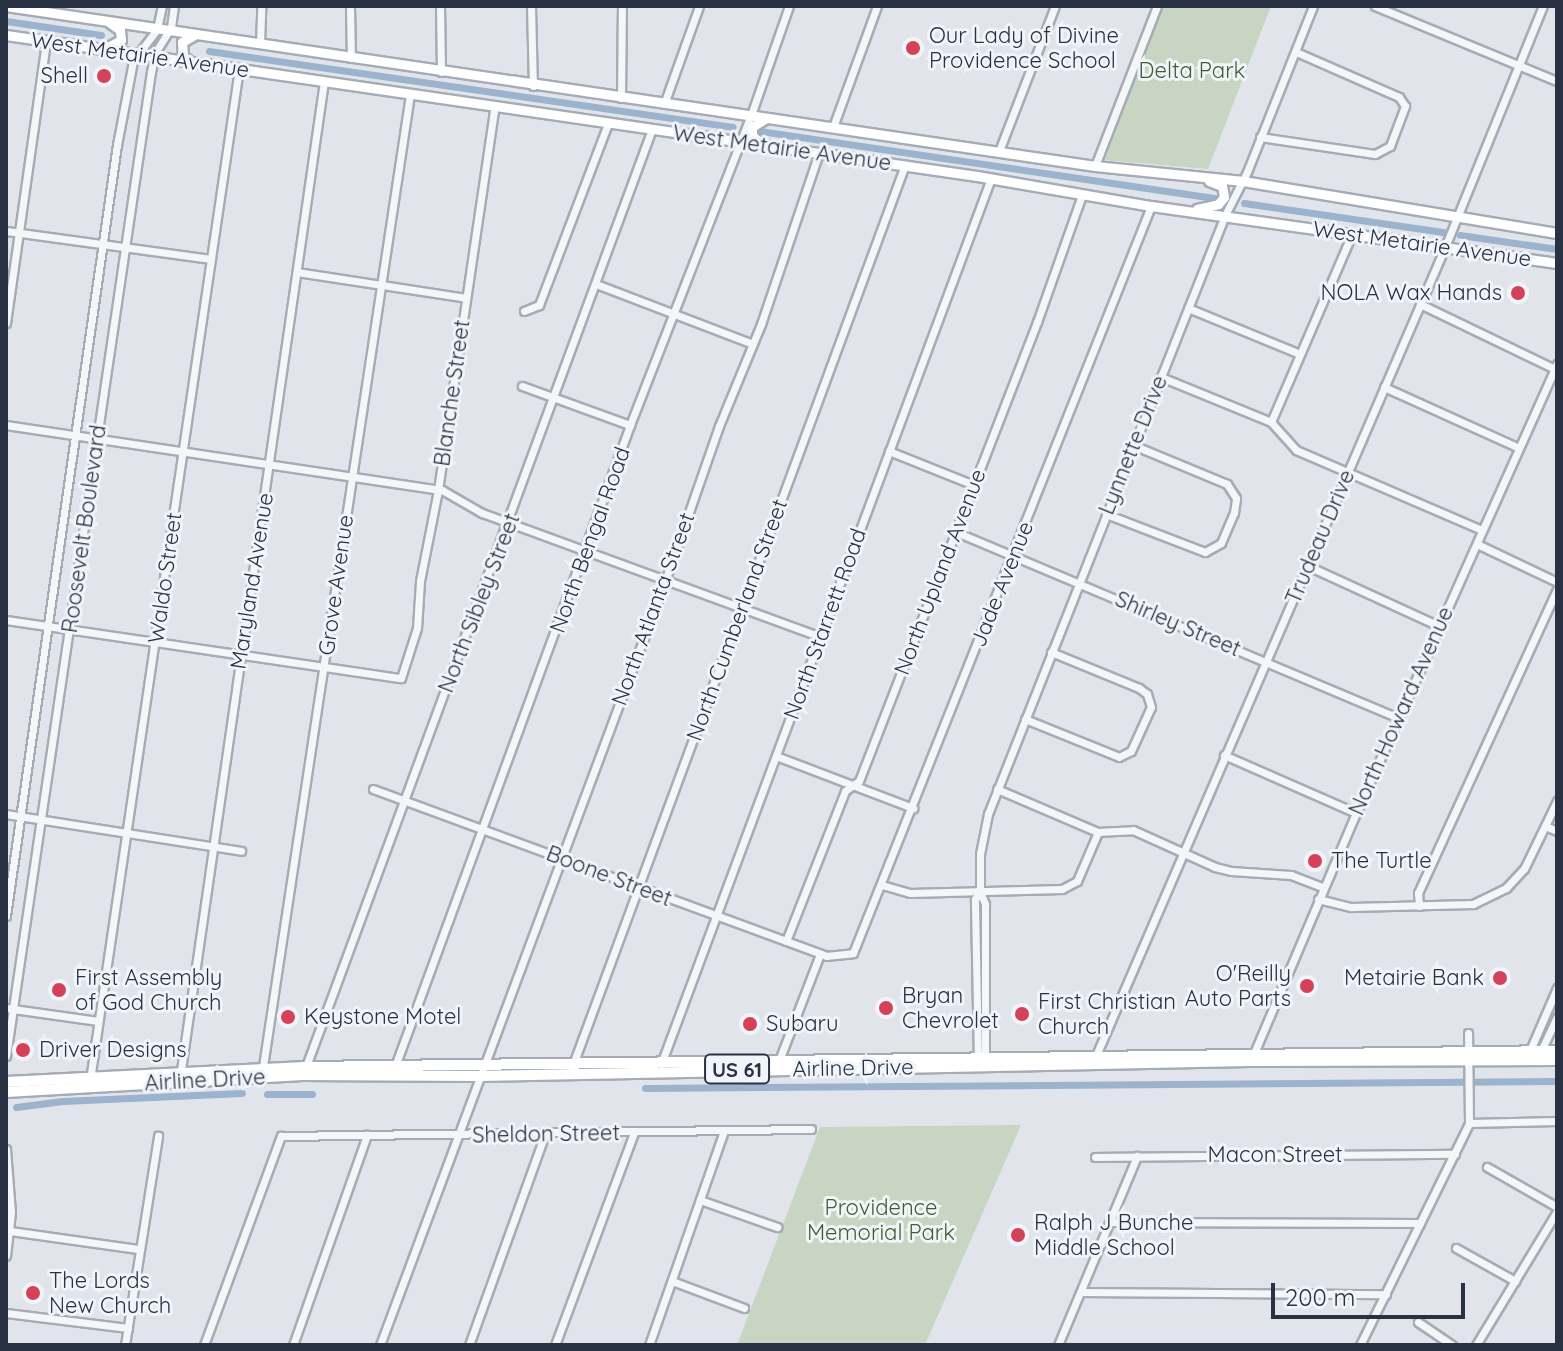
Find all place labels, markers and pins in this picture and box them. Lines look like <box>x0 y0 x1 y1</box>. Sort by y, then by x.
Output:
place label: Our Lady of Divine Providence School <box>929 22 1119 74</box>
marker: Our Lady of Divine Providence School <box>904 39 922 57</box>
place label: Shell <box>41 63 88 89</box>
marker: Shell <box>95 67 113 85</box>
place label: NOLA Wax Hands <box>1321 280 1502 306</box>
marker: NOLA Wax Hands <box>1509 284 1527 302</box>
place label: The Turtle <box>1331 848 1432 874</box>
marker: The Turtle <box>1306 852 1324 870</box>
place label: O'Reilly Auto Parts <box>1185 960 1291 1012</box>
place label: First Assembly of God Church <box>75 964 222 1016</box>
place label: Metairie Bank <box>1344 965 1484 991</box>
marker: Metairie Bank <box>1491 969 1509 987</box>
marker: O'Reilly Auto Parts <box>1298 977 1316 995</box>
marker: First Assembly of God Church <box>50 981 68 999</box>
place label: Bryan Chevrolet <box>902 982 999 1034</box>
place label: First Christian Church <box>1038 988 1176 1040</box>
marker: Bryan Chevrolet <box>877 999 895 1017</box>
place label: Keystone Motel <box>304 1004 461 1030</box>
marker: First Christian Church <box>1013 1005 1031 1023</box>
marker: Keystone Motel <box>279 1008 297 1026</box>
place label: Subaru <box>766 1011 839 1037</box>
marker: Subaru <box>741 1015 759 1033</box>
place label: Driver Designs <box>39 1037 187 1063</box>
marker: Driver Designs <box>14 1041 32 1059</box>
place label: Ralph J Bunche Middle School <box>1034 1209 1194 1260</box>
marker: Ralph J Bunche Middle School <box>1009 1226 1027 1244</box>
place label: The Lords New Church <box>49 1267 171 1318</box>
marker: The Lords New Church <box>24 1284 42 1302</box>

